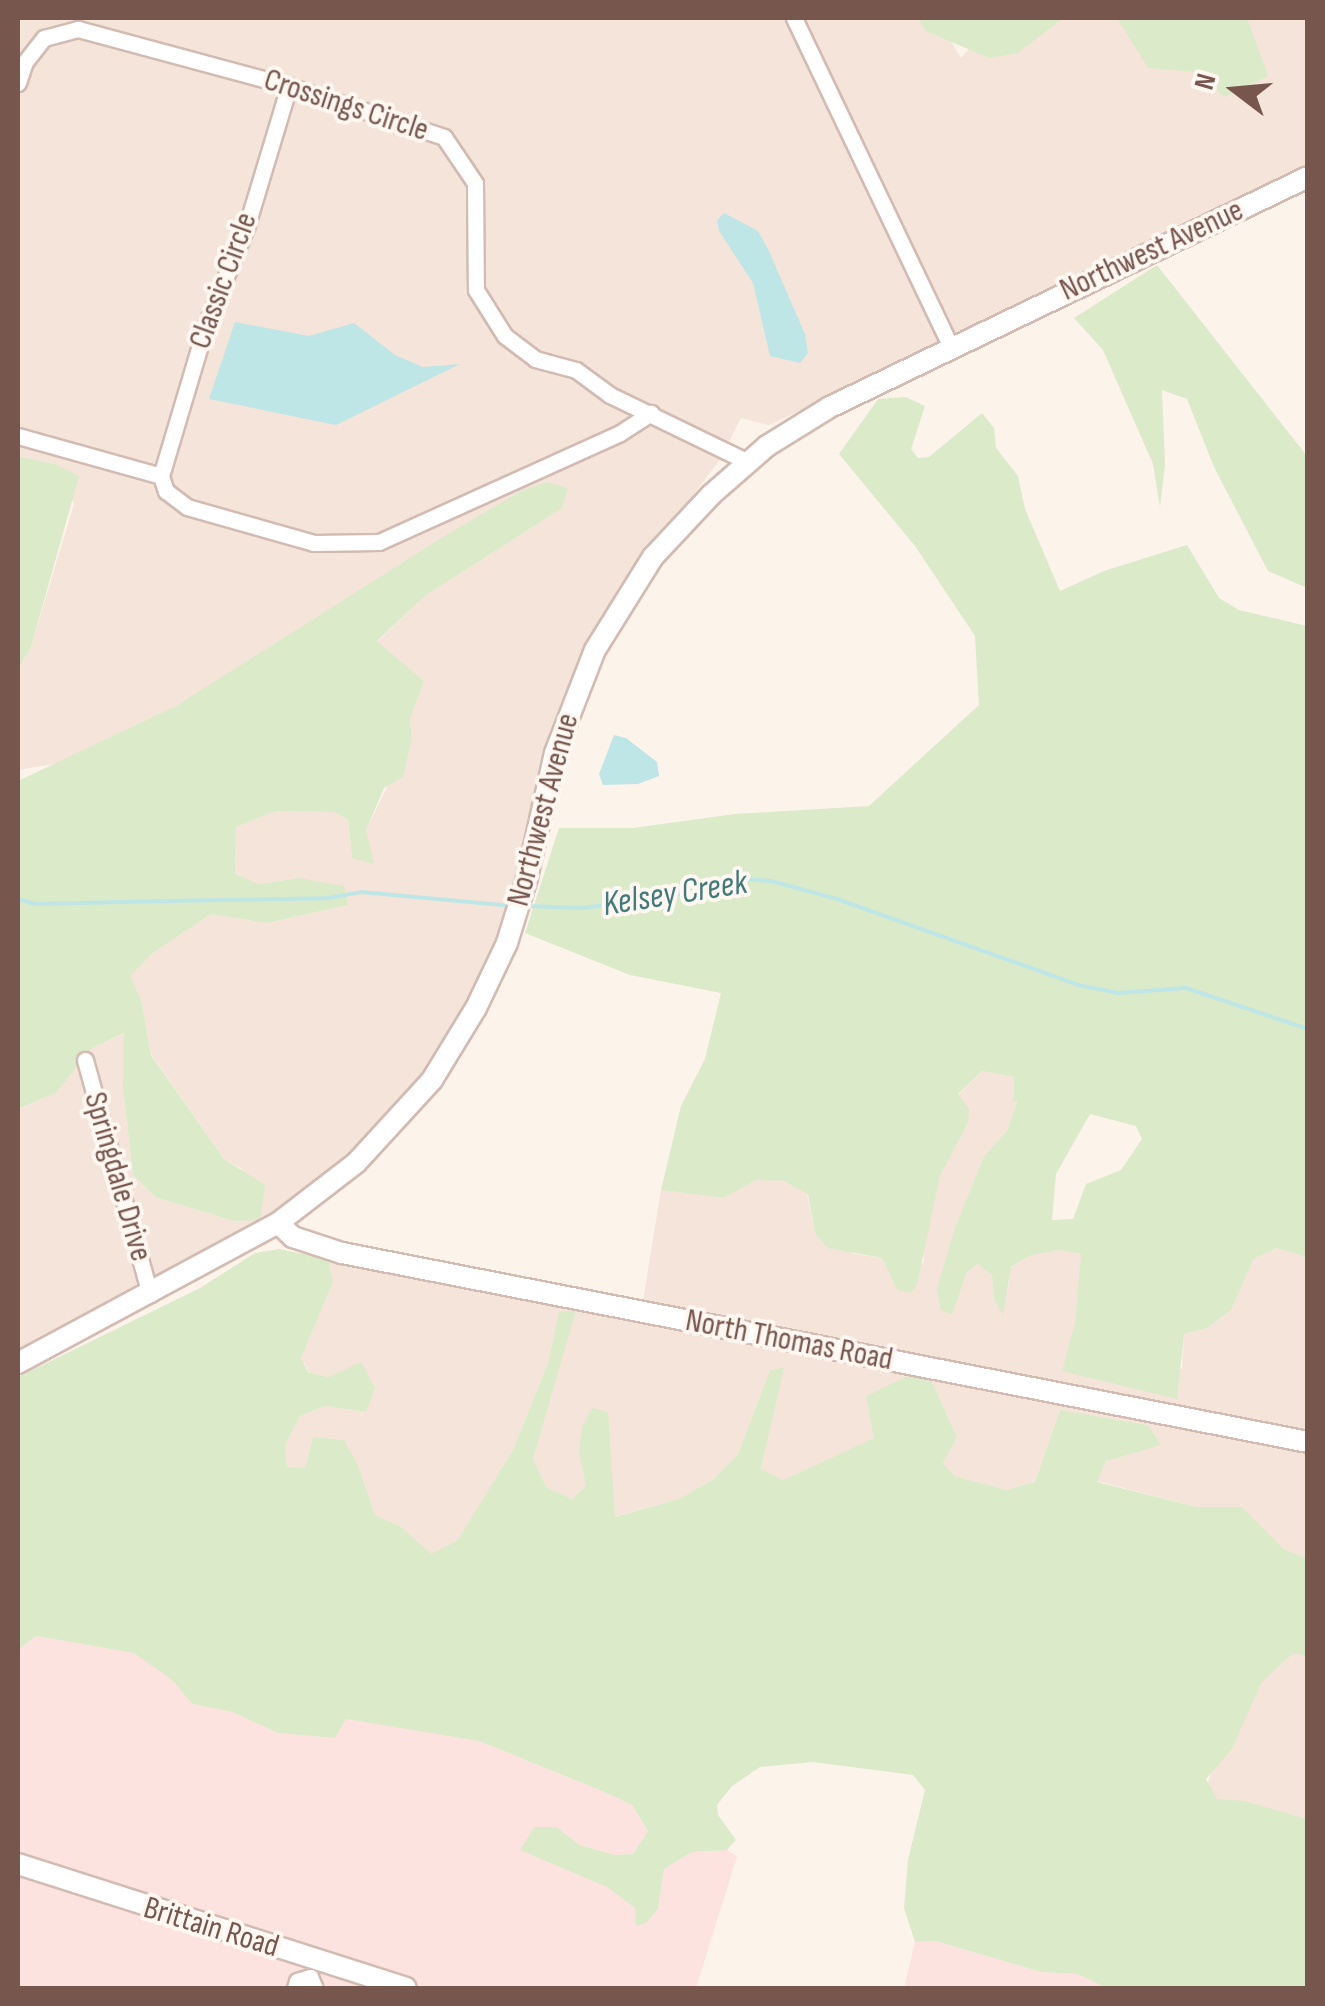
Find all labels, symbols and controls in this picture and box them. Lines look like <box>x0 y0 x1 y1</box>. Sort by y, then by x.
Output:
north arrow <box>1185 40 1285 140</box>
street label: Crossings Circle <box>259 61 433 151</box>
text: N <box>1188 70 1224 93</box>
street label: Northwest Avenue <box>1054 192 1250 310</box>
street label: Classic Circle <box>182 208 266 354</box>
street label: Northwest Avenue <box>500 709 588 911</box>
water label: Kelsey Creek <box>600 862 750 926</box>
street label: Springdale Drive <box>75 1088 159 1266</box>
street label: North Thomas Road <box>682 1302 896 1380</box>
street label: Brittain Road <box>139 1889 283 1967</box>

